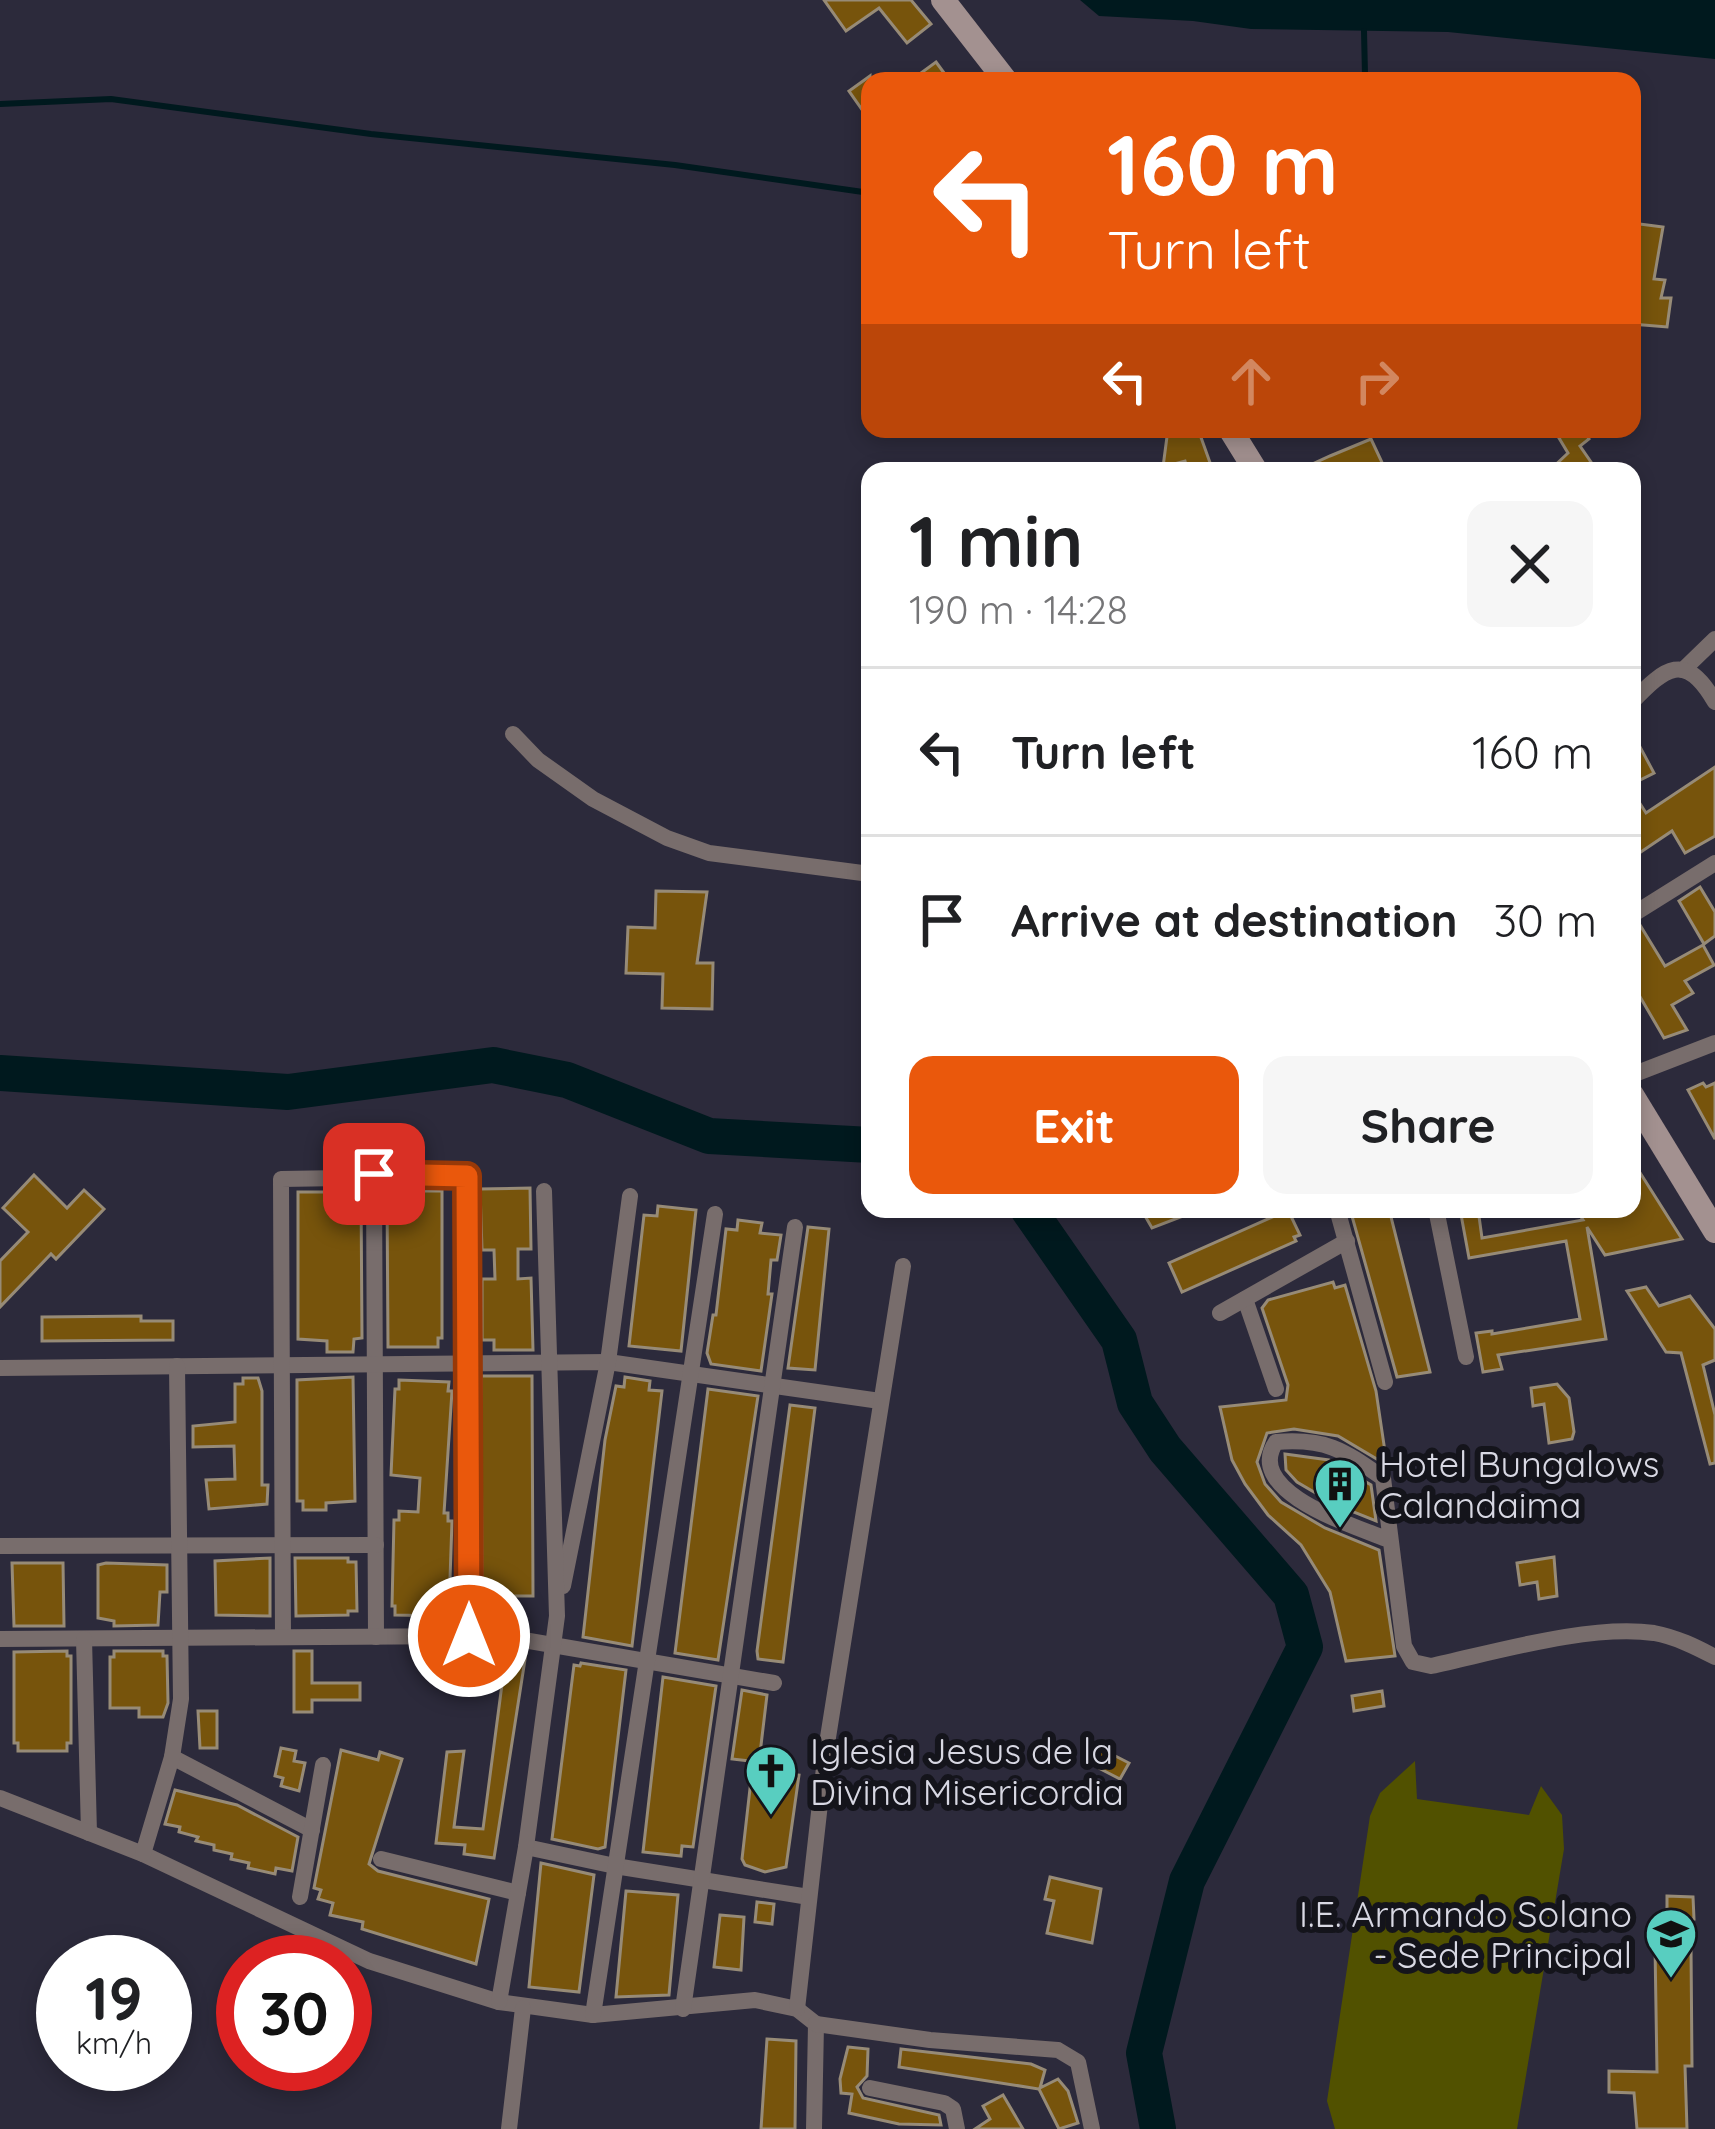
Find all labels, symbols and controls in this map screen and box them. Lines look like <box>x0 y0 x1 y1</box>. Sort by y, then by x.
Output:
text: 160 m <box>1107 111 1339 216</box>
icon: left <box>909 120 1065 276</box>
text: Turn left <box>1107 215 1311 283</box>
icon: left <box>1092 348 1158 414</box>
icon: ahead <box>1218 348 1284 414</box>
icon: right <box>1344 348 1410 414</box>
text: 1 min <box>909 495 1083 585</box>
button: close <box>1467 501 1593 627</box>
text: 190 m · 14:28 <box>909 585 1128 634</box>
icon: left <box>909 719 975 785</box>
text: Turn left <box>1011 724 1196 780</box>
text: 160 m <box>1472 724 1593 780</box>
icon: arrive <box>909 887 975 953</box>
text: Arrive at destination <box>1011 892 1457 948</box>
text: 30 m <box>1493 892 1597 948</box>
button: Exit <box>909 1056 1239 1194</box>
button: Share <box>1263 1056 1593 1194</box>
pin <box>323 1123 425 1225</box>
icon: arrive <box>341 1141 407 1207</box>
place label: Hotel Bungalows Calandaima <box>1379 1441 1659 1527</box>
building icon: Hotel Bungalows Calandaima <box>1312 1456 1368 1530</box>
position arrow <box>406 1573 532 1699</box>
place label: Iglesia Jesus de la Divina Misericordia <box>810 1728 1124 1814</box>
church icon: Iglesia Jesus de la Divina Misericordia <box>743 1743 799 1817</box>
place label: I.E. Armando Solano - Sede Principal <box>1299 1891 1632 1977</box>
school or university icon: I.E. Armando Solano - Sede Principal <box>1643 1906 1699 1980</box>
speed limit sign: 30 <box>216 1935 372 2091</box>
text: 19 <box>85 1960 143 2035</box>
text: km/h <box>76 2024 152 2062</box>

